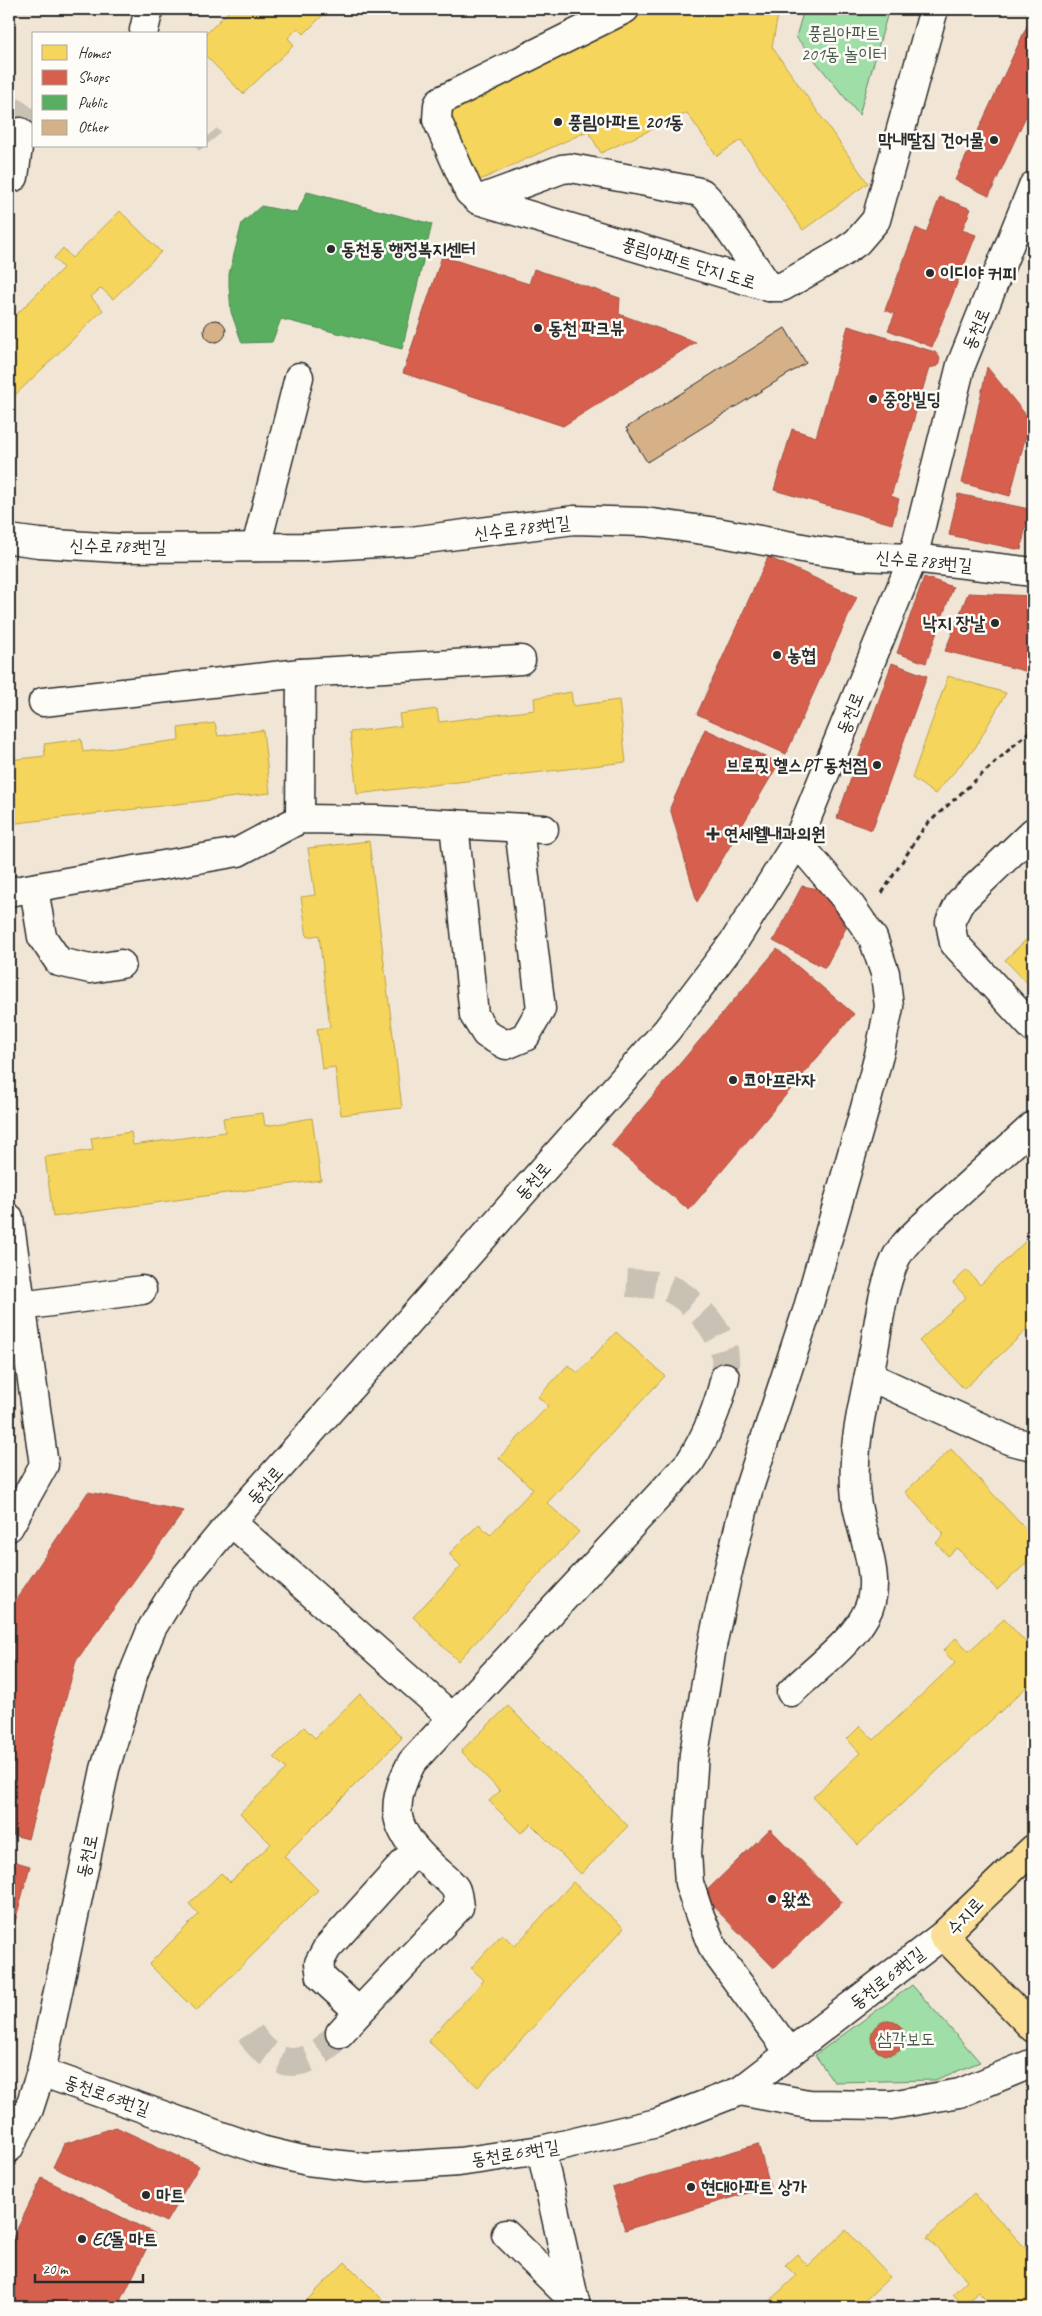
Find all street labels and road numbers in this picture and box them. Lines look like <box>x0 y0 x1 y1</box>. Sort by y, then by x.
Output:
street label: 풍림아파트 단지 도로 <box>619 232 759 294</box>
street label: 동천로 <box>957 305 995 353</box>
street label: 신수로783번길 <box>473 511 572 545</box>
street label: 신수로783번길 <box>69 534 167 558</box>
street label: 신수로783번길 <box>875 546 974 576</box>
street label: 동천로 <box>832 689 868 737</box>
street label: 동천로 <box>510 1157 556 1205</box>
street label: 동천로 <box>242 1461 288 1509</box>
street label: 동천로 <box>72 1832 102 1880</box>
street label: 수지로 <box>942 1893 988 1939</box>
street label: 동천로63번길 <box>845 1942 929 2014</box>
street label: 동천로63번길 <box>62 2070 153 2120</box>
street label: 동천로63번길 <box>470 2135 561 2171</box>

